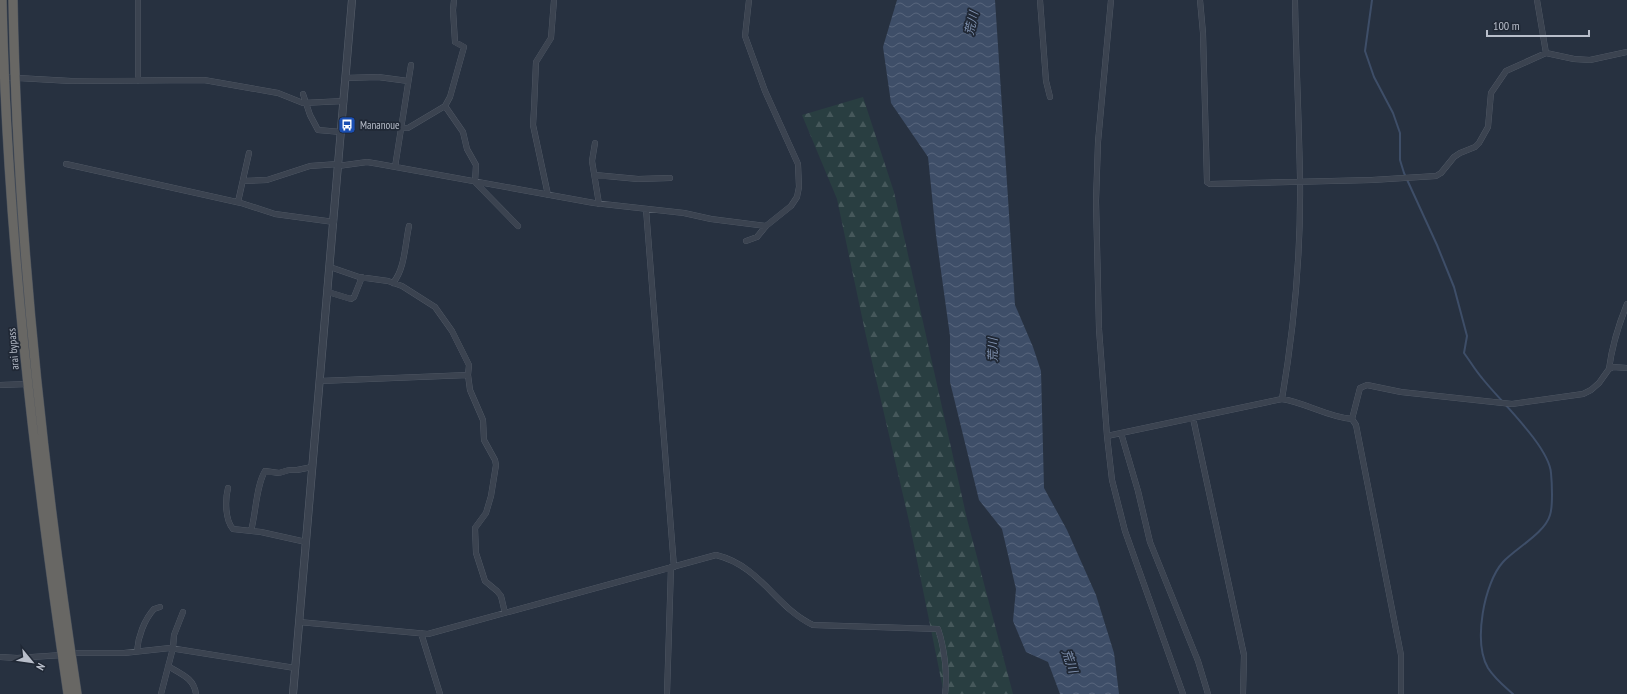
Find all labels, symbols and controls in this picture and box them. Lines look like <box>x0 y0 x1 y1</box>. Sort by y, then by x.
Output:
water label: 荒川 <box>961 8 981 36</box>
scale bar <box>1487 12 1589 38</box>
text: 100 m <box>1493 18 1520 33</box>
bus stop icon: Mananoue <box>337 115 357 135</box>
place label: Mananoue <box>360 118 400 132</box>
street label: arai bypass <box>4 327 22 371</box>
water label: 荒川 <box>985 336 1000 362</box>
north arrow <box>12 642 52 682</box>
water label: 荒川 <box>1059 647 1082 677</box>
text: N <box>33 661 48 673</box>

